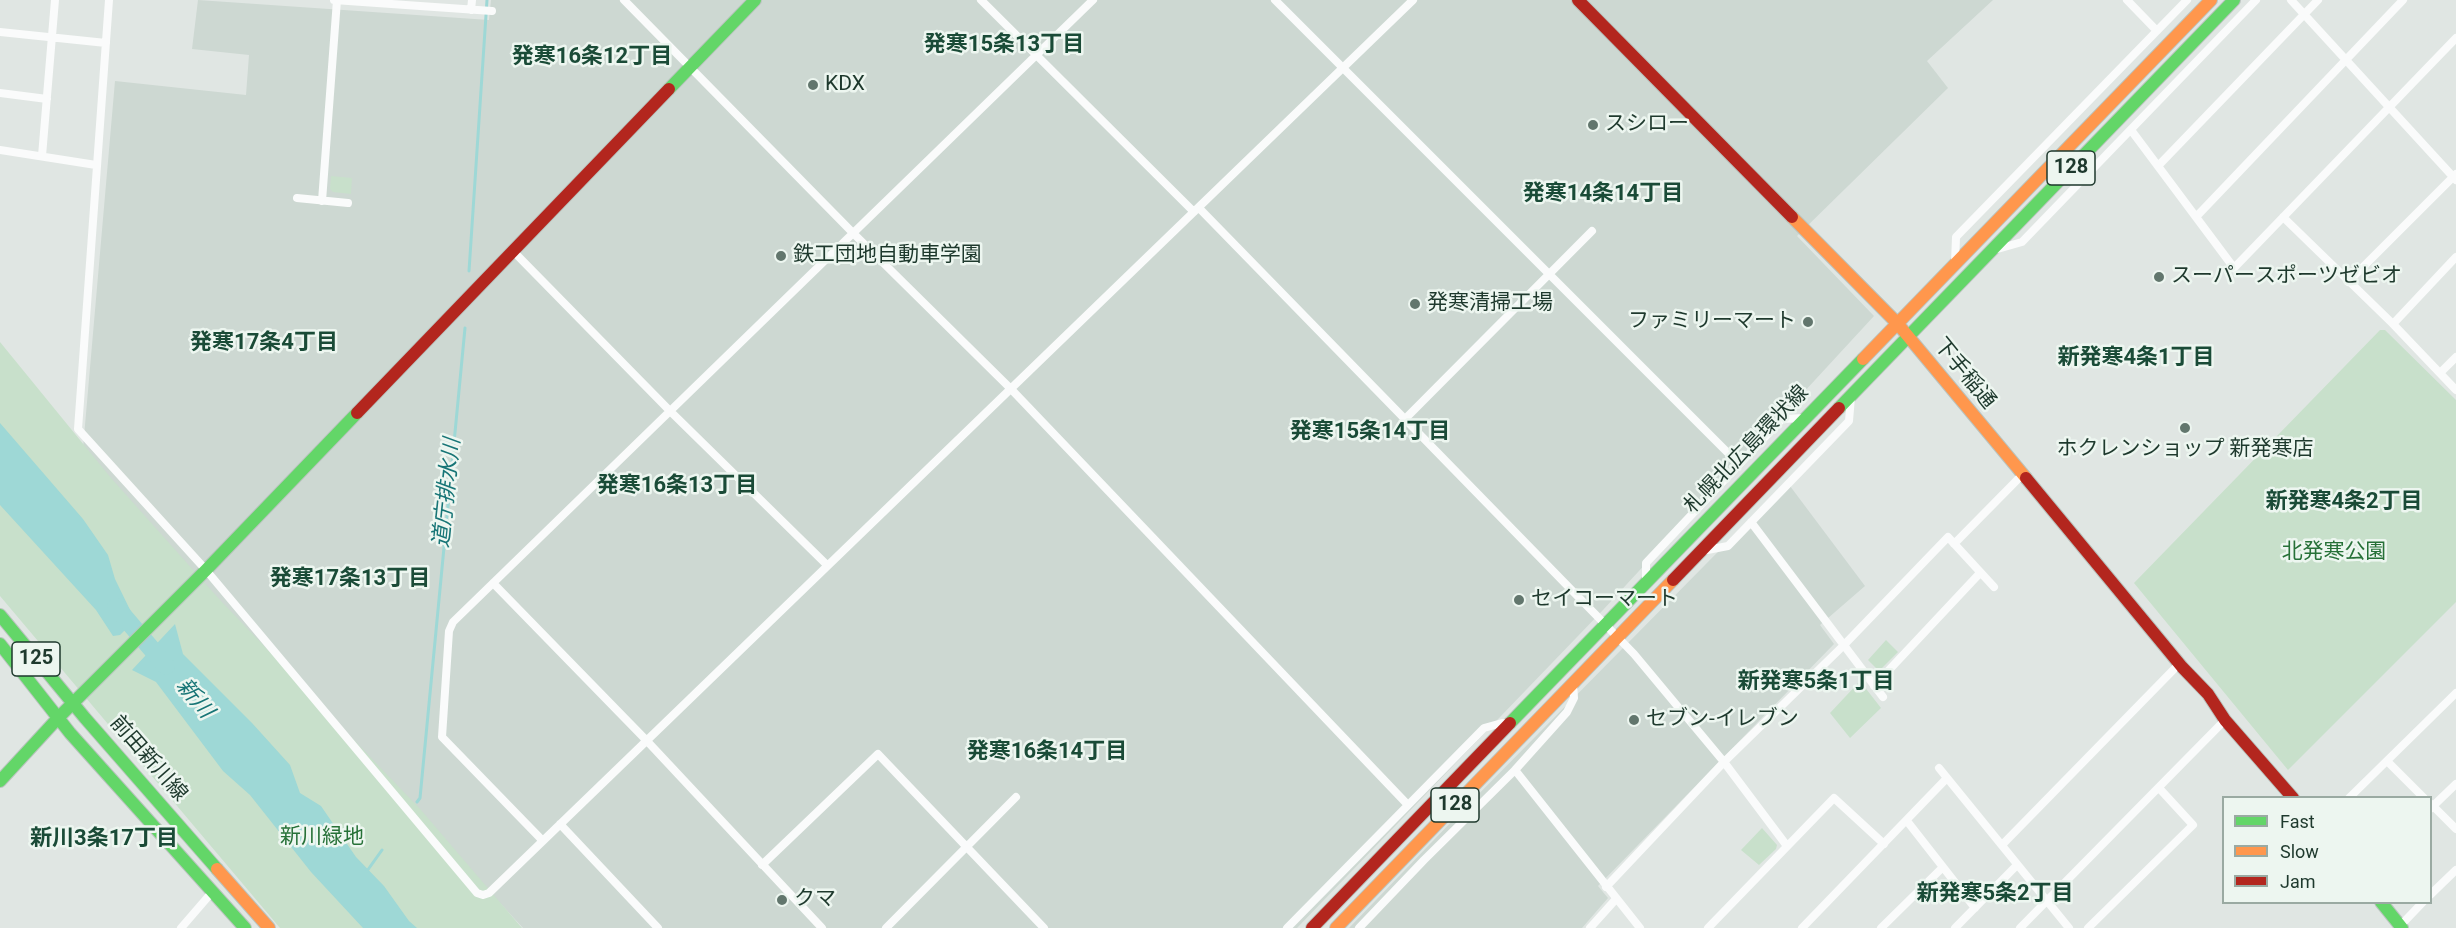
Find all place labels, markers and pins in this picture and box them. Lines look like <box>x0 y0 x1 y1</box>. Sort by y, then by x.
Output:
place label: KDX <box>825 72 865 98</box>
marker: KDX <box>806 78 820 92</box>
place label: スシロー <box>1605 112 1689 138</box>
marker: スシロー <box>1586 118 1600 132</box>
place label: 鉄工団地自動車学園 <box>793 243 982 269</box>
marker: 鉄工団地自動車学園 <box>774 249 788 263</box>
place label: スーパースポーツゼビオ <box>2171 264 2402 290</box>
marker: スーパースポーツゼビオ <box>2152 270 2166 284</box>
place label: 発寒清掃工場 <box>1427 291 1553 317</box>
marker: 発寒清掃工場 <box>1408 297 1422 311</box>
place label: ファミリーマート <box>1628 309 1796 335</box>
marker: ファミリーマート <box>1801 315 1815 329</box>
marker: ホクレンショップ 新発寒店 <box>2178 421 2192 435</box>
place label: ホクレンショップ 新発寒店 <box>2056 437 2314 463</box>
place label: セイコーマート <box>1531 587 1678 613</box>
marker: セイコーマート <box>1512 593 1526 607</box>
place label: セブン-イレブン <box>1646 707 1799 733</box>
marker: セブン-イレブン <box>1627 713 1641 727</box>
place label: クマ <box>794 887 836 913</box>
marker: クマ <box>775 893 789 907</box>

